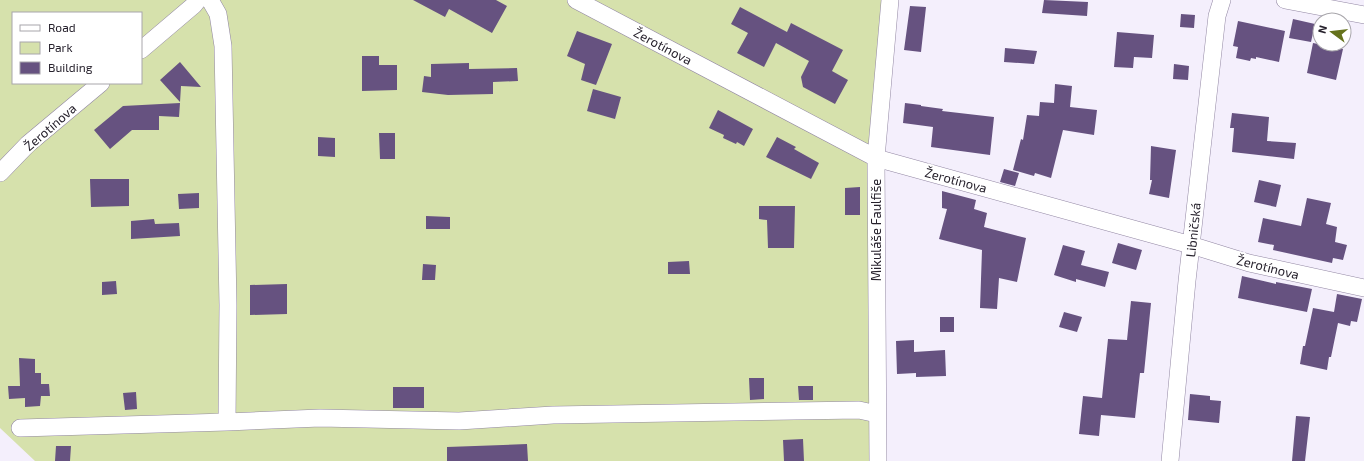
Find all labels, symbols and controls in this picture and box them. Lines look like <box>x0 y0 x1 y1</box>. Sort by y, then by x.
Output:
legend <box>12 12 142 84</box>
north arrow <box>1312 12 1352 52</box>
text: Road <box>48 20 76 34</box>
street label: Žerotínova <box>631 24 695 68</box>
text: N <box>1315 24 1329 35</box>
text: Park <box>48 40 73 54</box>
text: Building <box>48 60 93 74</box>
street label: Žerotínova <box>21 100 79 154</box>
street label: Žerotínova <box>923 164 989 196</box>
street label: Mikuláše Faulfiše <box>868 179 884 281</box>
street label: Libničská <box>1182 202 1204 258</box>
street label: Žerotínova <box>1235 252 1301 282</box>

